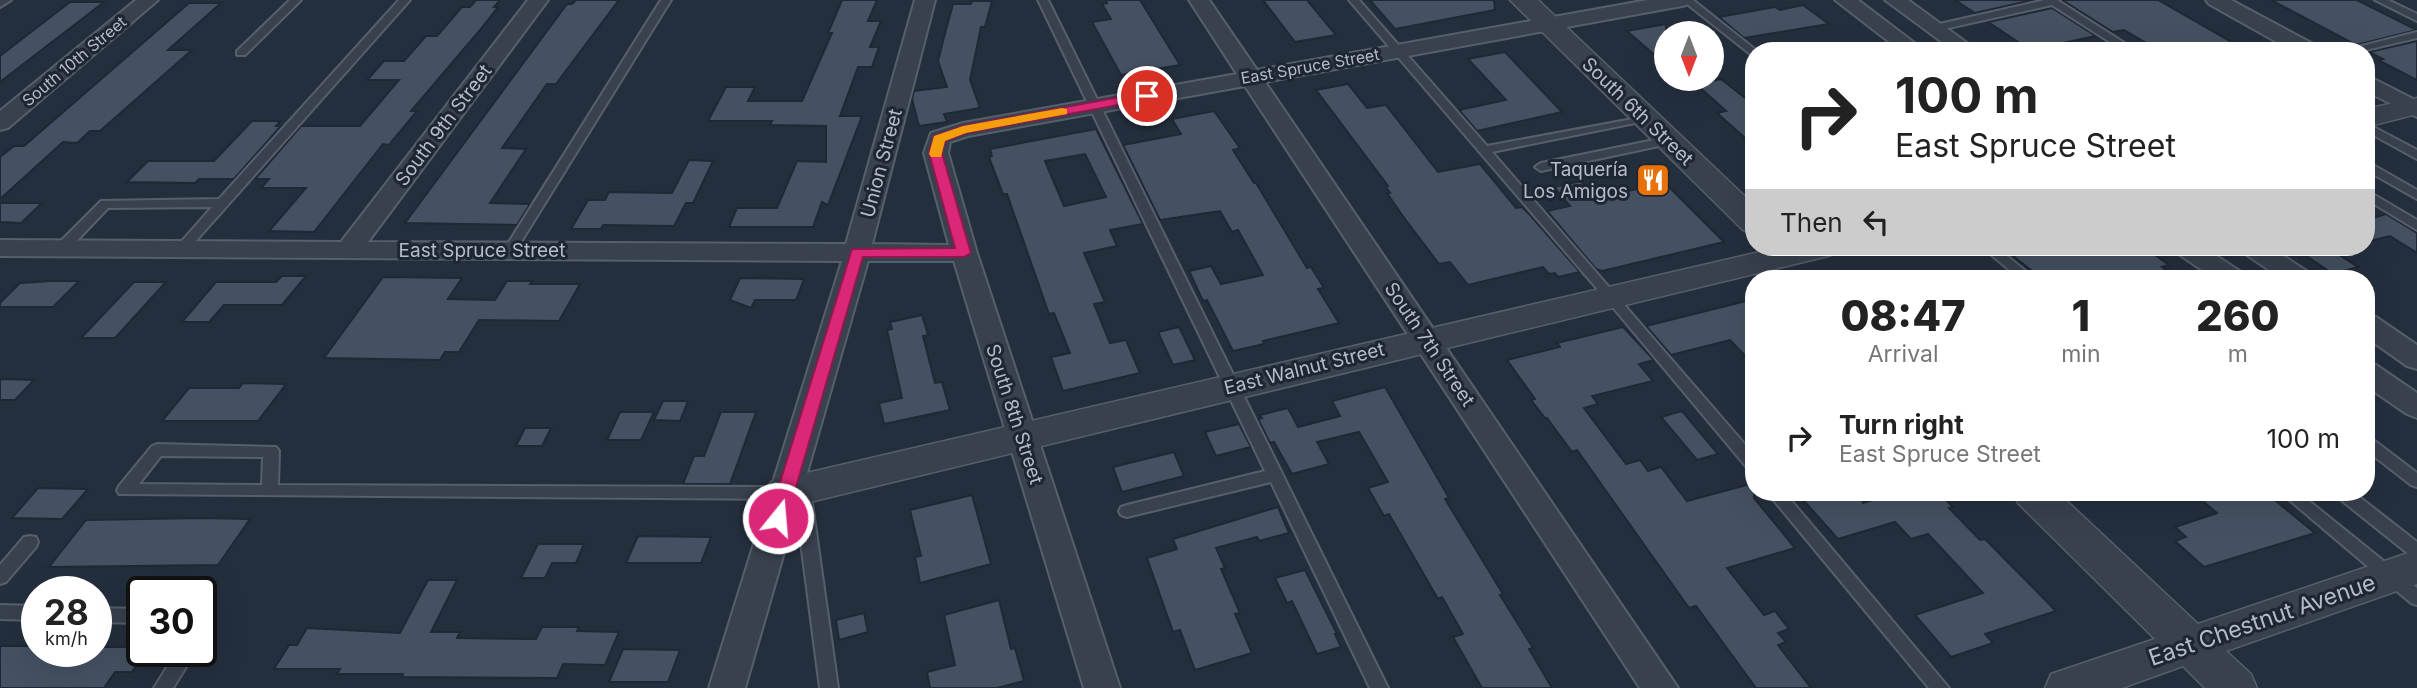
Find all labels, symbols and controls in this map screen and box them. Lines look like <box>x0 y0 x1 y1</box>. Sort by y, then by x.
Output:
street label: South 10th Street <box>18 12 130 110</box>
north arrow <box>1654 21 1724 91</box>
map controls <box>1654 21 1724 91</box>
street label: East Spruce Street <box>1239 44 1381 88</box>
street label: South 6th Street <box>1577 52 1698 170</box>
street label: South 9th Street <box>390 60 497 191</box>
pin <box>1117 66 1177 126</box>
text: 100 m <box>1895 66 2039 125</box>
icon: right <box>1780 70 1871 161</box>
icon: arrive <box>1128 77 1166 115</box>
street label: Union Street <box>856 106 907 220</box>
text: East Spruce Street <box>1895 126 2176 165</box>
place label: Taquería Los Amigos <box>1523 158 1628 203</box>
restaurant icon: Taquería Los Amigos <box>1634 161 1672 199</box>
icon: left <box>1857 203 1895 241</box>
text: Then <box>1780 207 1843 238</box>
street label: East Spruce Street <box>399 239 565 262</box>
street label: South 7th Street <box>1380 278 1480 411</box>
text: 08:47 <box>1840 290 1966 341</box>
text: 1 <box>2072 290 2090 341</box>
text: 260 <box>2196 290 2280 341</box>
street label: East Walnut Street <box>1222 337 1387 400</box>
text: Arrival <box>1868 340 1938 368</box>
text: min <box>2061 340 2101 368</box>
text: m <box>2228 340 2248 368</box>
street label: South 8th Street <box>981 341 1048 487</box>
text: Turn right <box>1839 409 1964 440</box>
icon: right <box>1780 419 1818 457</box>
text: 100 m <box>2267 423 2340 454</box>
text: East Spruce Street <box>1839 440 2041 468</box>
position arrow <box>741 481 815 555</box>
street label: East Chestnut Avenue <box>2145 568 2379 672</box>
speed limit sign: 30 <box>126 576 217 667</box>
text: 28 <box>44 591 89 633</box>
text: km/h <box>45 628 88 649</box>

